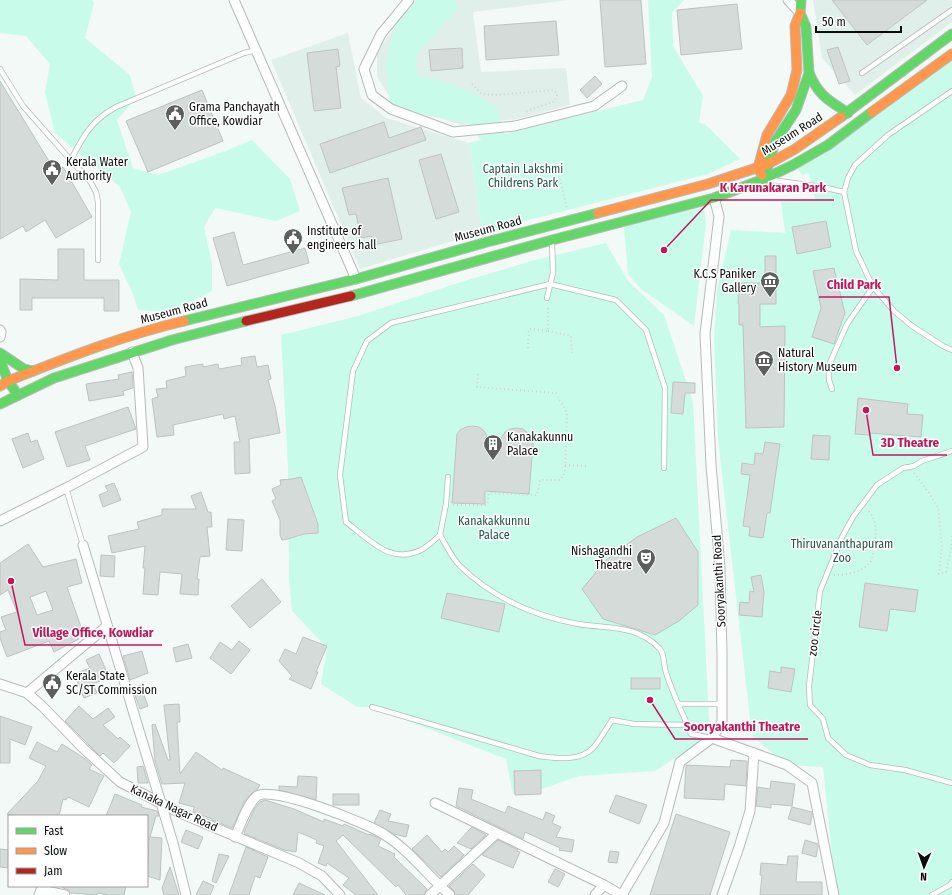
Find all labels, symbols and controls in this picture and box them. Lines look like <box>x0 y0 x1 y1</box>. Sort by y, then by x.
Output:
scale bar <box>816 8 901 34</box>
text: 50 m <box>822 15 846 29</box>
place label: Grama Panchayath Office, Kowdiar <box>189 100 280 128</box>
public building icon: Grama Panchayath Office, Kowdiar <box>164 103 186 131</box>
street label: Museum Road <box>759 110 825 158</box>
place label: Kerala Water Authority <box>66 155 129 183</box>
public building icon: Kerala Water Authority <box>41 158 63 186</box>
park label: Captain Lakshmi Childrens Park <box>483 162 563 190</box>
callout: K Karunakaran Park <box>711 175 834 200</box>
text: K Karunakaran Park <box>720 180 827 195</box>
street label: Museum Road <box>453 213 523 245</box>
place label: Institute of engineers hall <box>307 224 376 252</box>
public building icon: Institute of engineers hall <box>282 227 304 255</box>
place label: K.C.S Paniker Gallery <box>693 267 757 295</box>
museum icon: K.C.S Paniker Gallery <box>759 270 781 298</box>
callout: Child Park <box>819 272 889 297</box>
text: Child Park <box>827 277 882 292</box>
street label: Museum Road <box>139 295 209 327</box>
place label: Natural History Museum <box>778 346 857 374</box>
museum icon: Natural History Museum <box>753 349 775 377</box>
place label: Kanakakunnu Palace <box>507 430 573 458</box>
callout: 3D Theatre <box>873 430 947 455</box>
building icon: Kanakakunnu Palace <box>482 433 504 461</box>
text: 3D Theatre <box>880 435 940 450</box>
park label: Kanakakkunnu Palace <box>458 514 530 542</box>
street label: Sooryakanthi Road <box>710 534 728 628</box>
park label: Thiruvananthapuram Zoo <box>791 537 893 565</box>
place label: Nishagandhi Theatre <box>571 544 632 572</box>
theatre icon: Nishagandhi Theatre <box>635 547 657 575</box>
street label: zoo circle <box>805 609 825 657</box>
callout: Village Office, Kowdiar <box>25 620 162 645</box>
text: Village Office, Kowdiar <box>32 625 154 640</box>
place label: Kerala State SC/ST Commission <box>66 669 157 697</box>
public building icon: Kerala State SC/ST Commission <box>41 672 63 700</box>
callout: Sooryakanthi Theatre <box>675 714 808 739</box>
text: Sooryakanthi Theatre <box>684 719 801 734</box>
street label: Kanaka Nagar Road <box>128 782 220 834</box>
legend <box>8 815 148 887</box>
text: Fast <box>44 824 63 838</box>
text: Slow <box>44 844 67 858</box>
north arrow <box>904 847 944 887</box>
text: Jam <box>44 864 62 878</box>
text: N <box>920 870 927 883</box>

